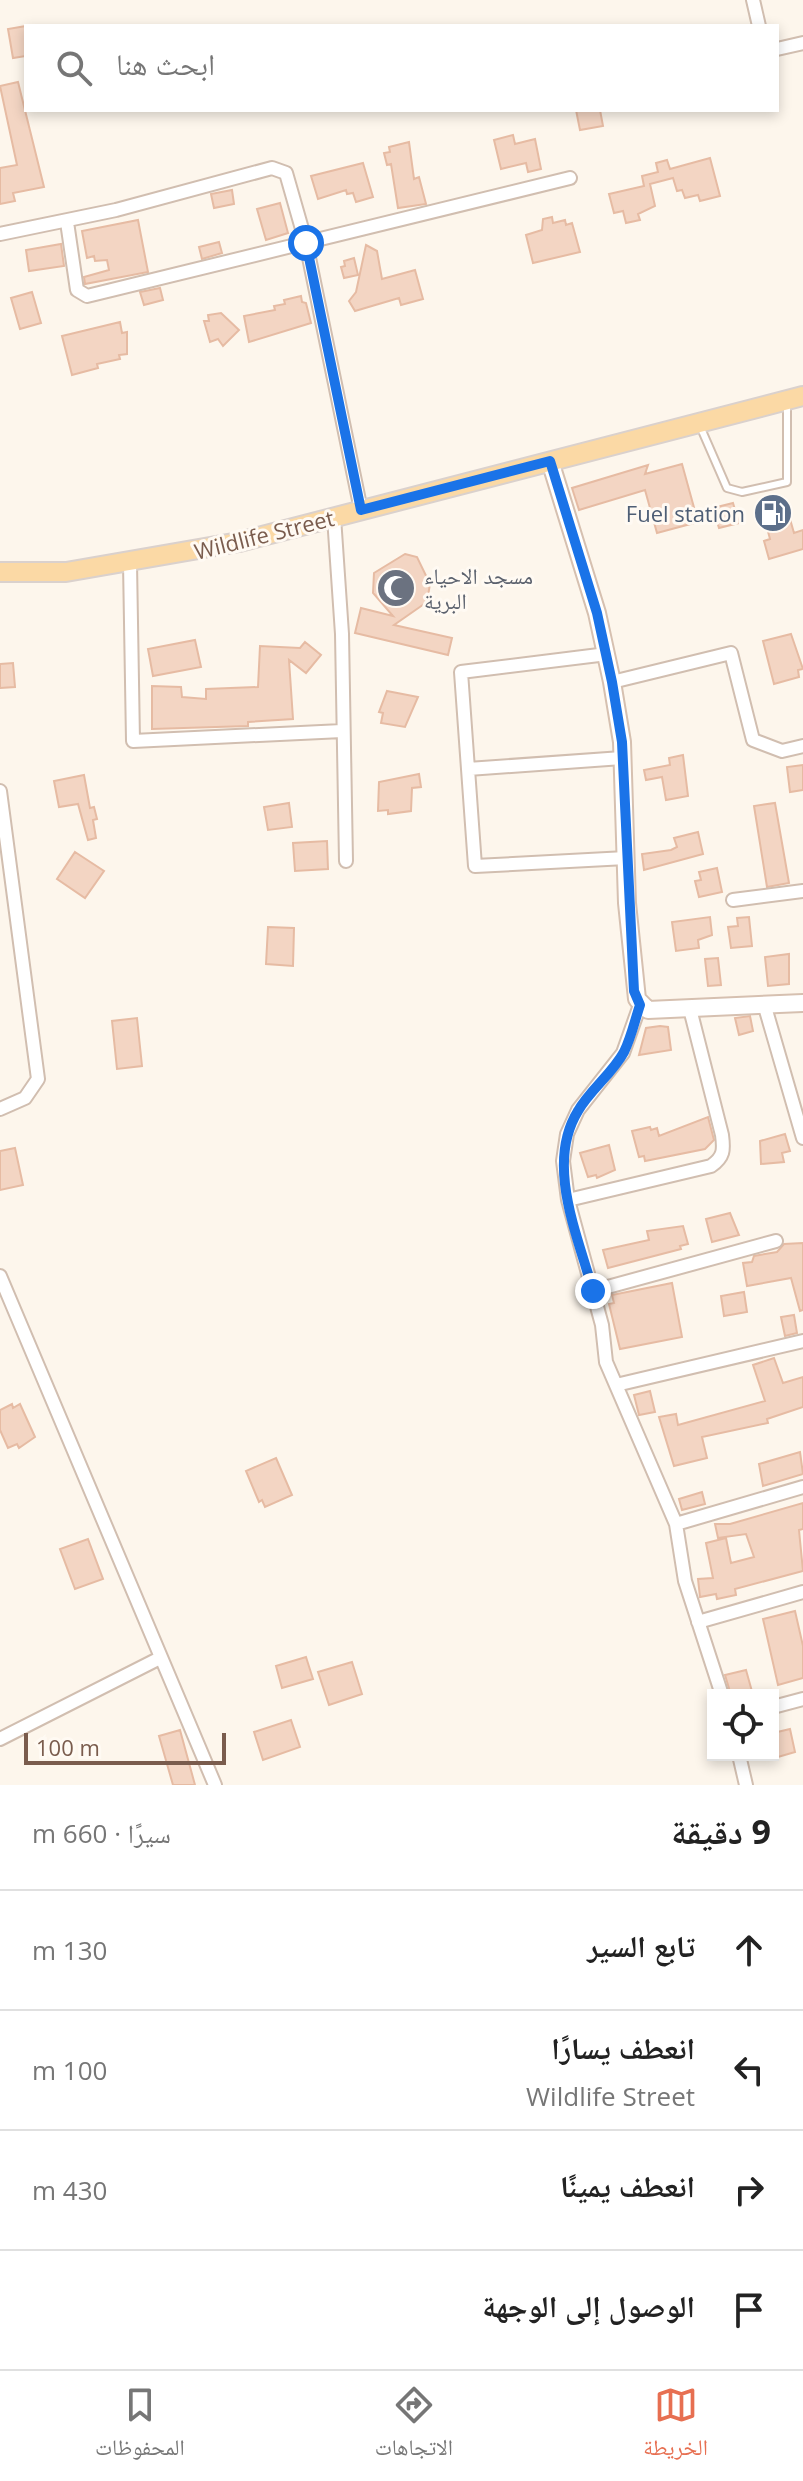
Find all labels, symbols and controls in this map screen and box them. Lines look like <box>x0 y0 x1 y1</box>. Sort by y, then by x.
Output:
search box <box>24 24 779 112</box>
text: ابحث هنا <box>116 43 215 84</box>
icon: search <box>52 46 96 90</box>
route start <box>288 225 324 261</box>
fuel station icon: Fuel station <box>752 492 794 534</box>
place label: Fuel station <box>626 498 745 528</box>
street label: Wildlife Street <box>191 502 337 566</box>
place label: مسجد الاحياء البرية <box>424 560 533 615</box>
mosque icon: مسجد الاحياء البرية <box>375 567 417 609</box>
route end <box>575 1273 611 1309</box>
map controls <box>707 1689 779 1761</box>
button: locate <box>707 1689 779 1761</box>
scale bar <box>24 1729 226 1765</box>
text: 100 m <box>36 1732 100 1762</box>
text: 9 دقيقة <box>671 1808 771 1854</box>
text: سيرًا · 660 m <box>32 1815 171 1851</box>
text: تابع السير <box>587 1925 695 1966</box>
icon: ahead <box>727 1928 771 1972</box>
text: 130 m <box>32 1932 107 1968</box>
text: انعطف يسارًا <box>551 2027 695 2068</box>
icon: left <box>727 2048 771 2092</box>
text: 100 m <box>32 2052 107 2088</box>
text: Wildlife Street <box>526 2078 695 2114</box>
text: انعطف يمينًا <box>560 2165 695 2206</box>
icon: right <box>727 2168 771 2212</box>
text: 430 m <box>32 2172 107 2208</box>
text: الوصول إلى الوجهة <box>482 2285 695 2326</box>
icon: arrive <box>727 2288 771 2332</box>
tab: المحفوظات <box>95 2383 185 2469</box>
tab: الاتجاهات <box>375 2383 453 2469</box>
tab: الخريطة <box>643 2383 708 2469</box>

